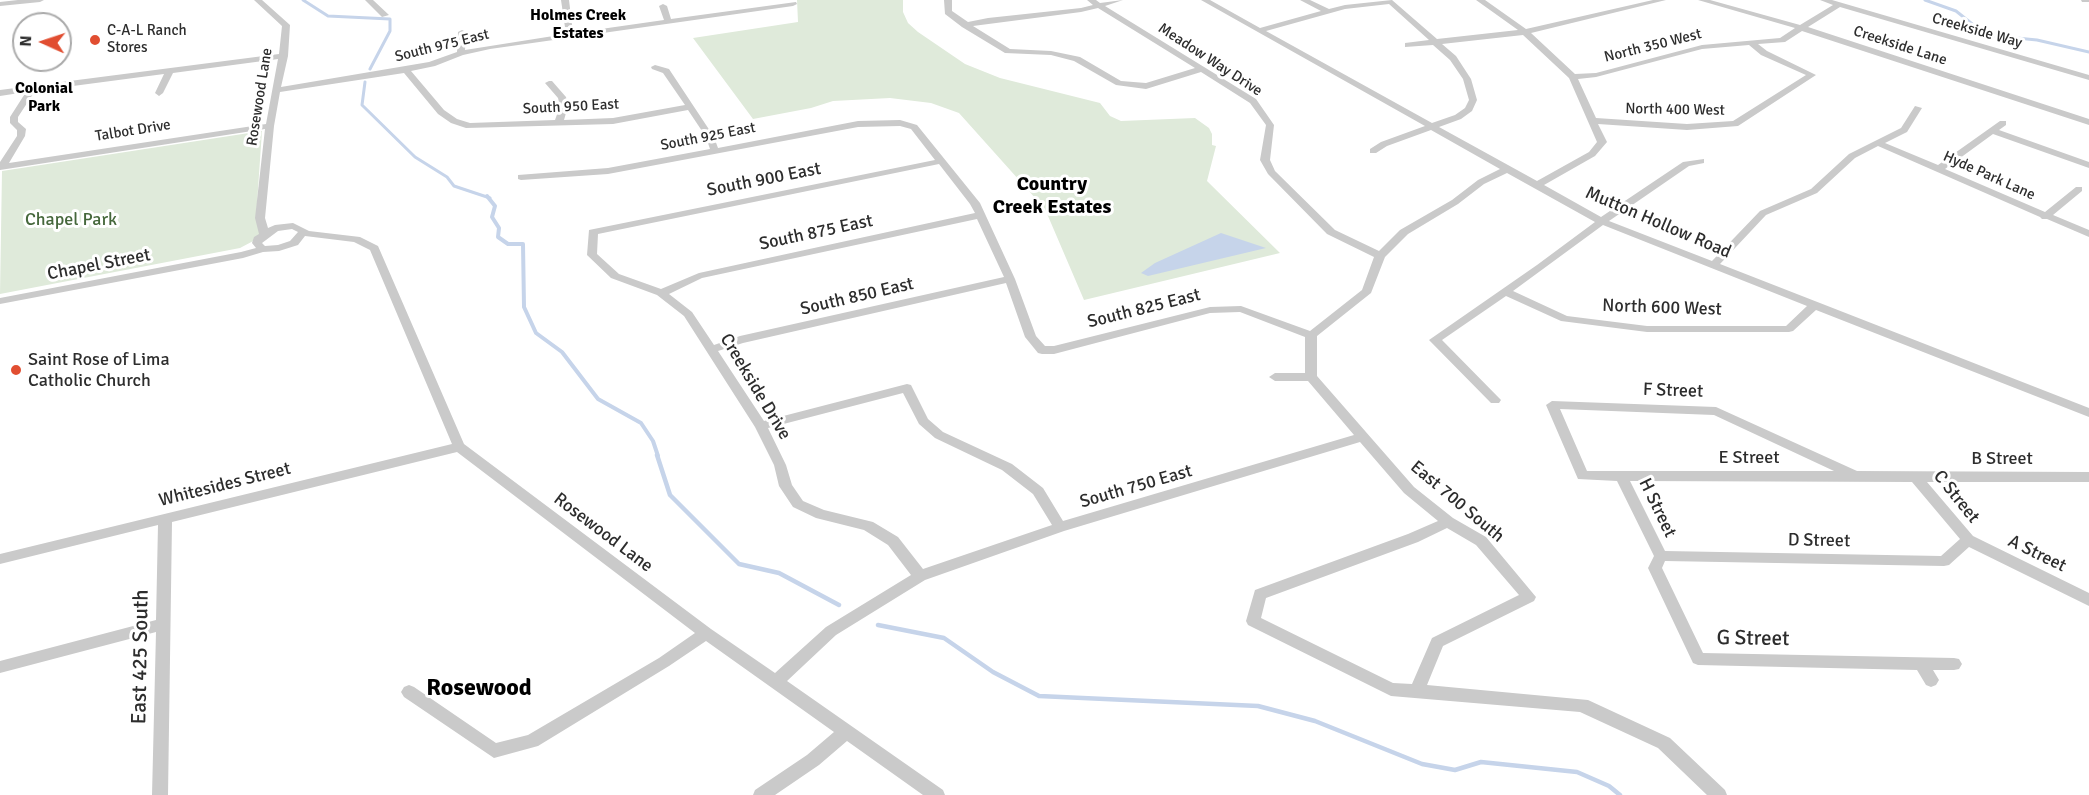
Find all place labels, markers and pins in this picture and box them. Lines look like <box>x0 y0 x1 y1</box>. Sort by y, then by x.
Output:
place label: C-A-L Ranch Stores <box>107 22 187 57</box>
marker: C-A-L Ranch Stores <box>88 33 102 47</box>
place label: Saint Rose of Lima Catholic Church <box>28 349 170 392</box>
marker: Saint Rose of Lima Catholic Church <box>9 363 23 377</box>

